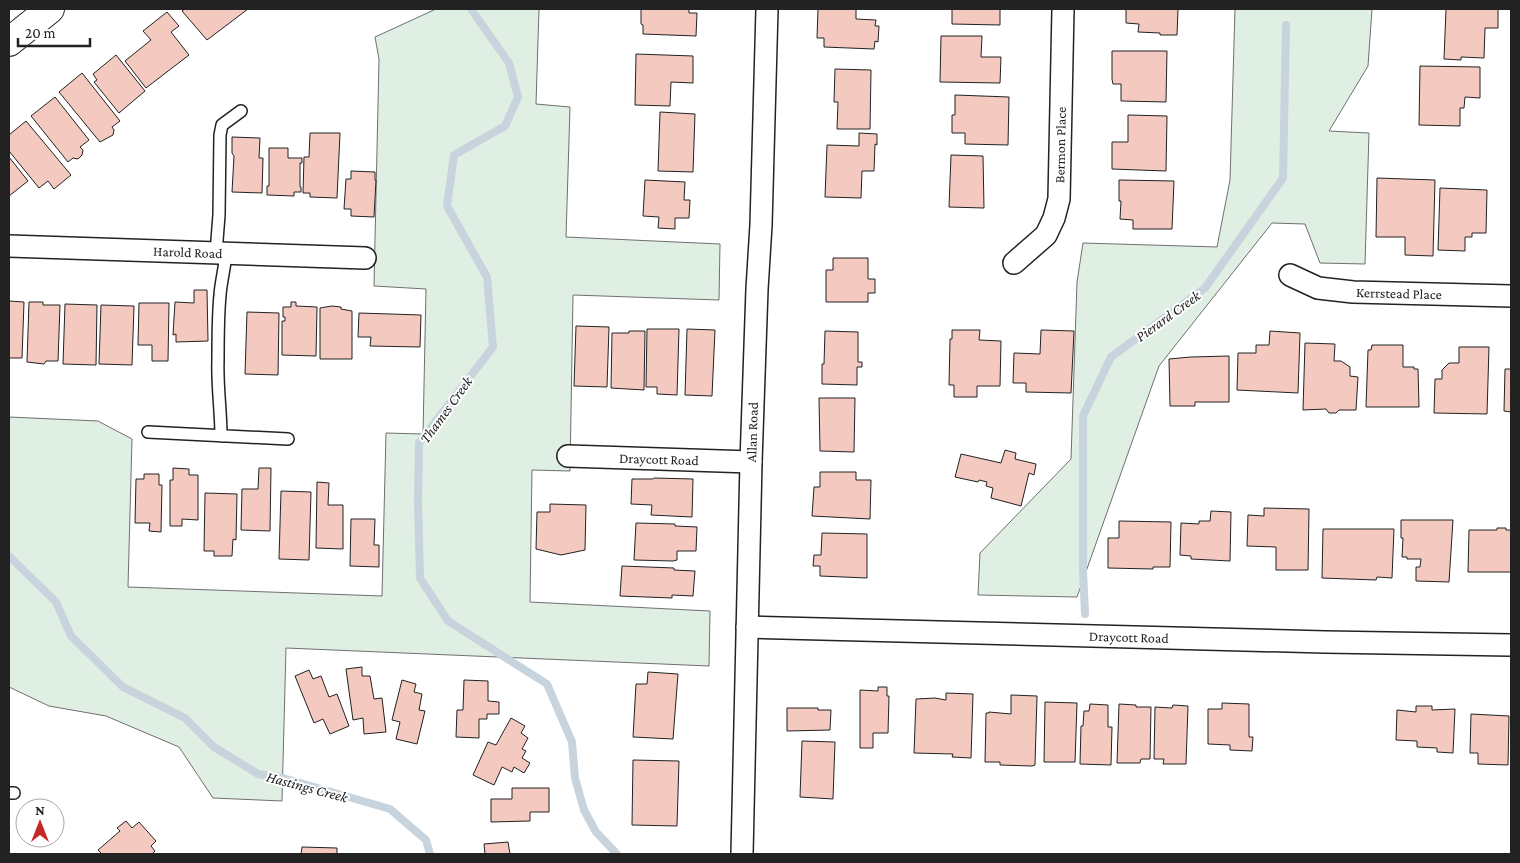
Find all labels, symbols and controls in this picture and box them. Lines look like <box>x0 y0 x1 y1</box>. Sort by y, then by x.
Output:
scale bar <box>18 15 90 47</box>
text: 20 m <box>25 25 56 41</box>
street label: Bermon Place <box>1051 107 1069 183</box>
street label: Harold Road <box>153 243 223 261</box>
street label: Kerrstead Place <box>1356 284 1442 302</box>
water label: Pierard Creek <box>1133 286 1205 345</box>
water label: Thames Creek <box>417 372 476 446</box>
street label: Allan Road <box>743 401 761 463</box>
street label: Draycott Road <box>619 450 700 468</box>
street label: Draycott Road <box>1089 628 1170 646</box>
water label: Hastings Creek <box>264 768 351 807</box>
north arrow <box>15 798 65 848</box>
text: N <box>35 802 45 818</box>

